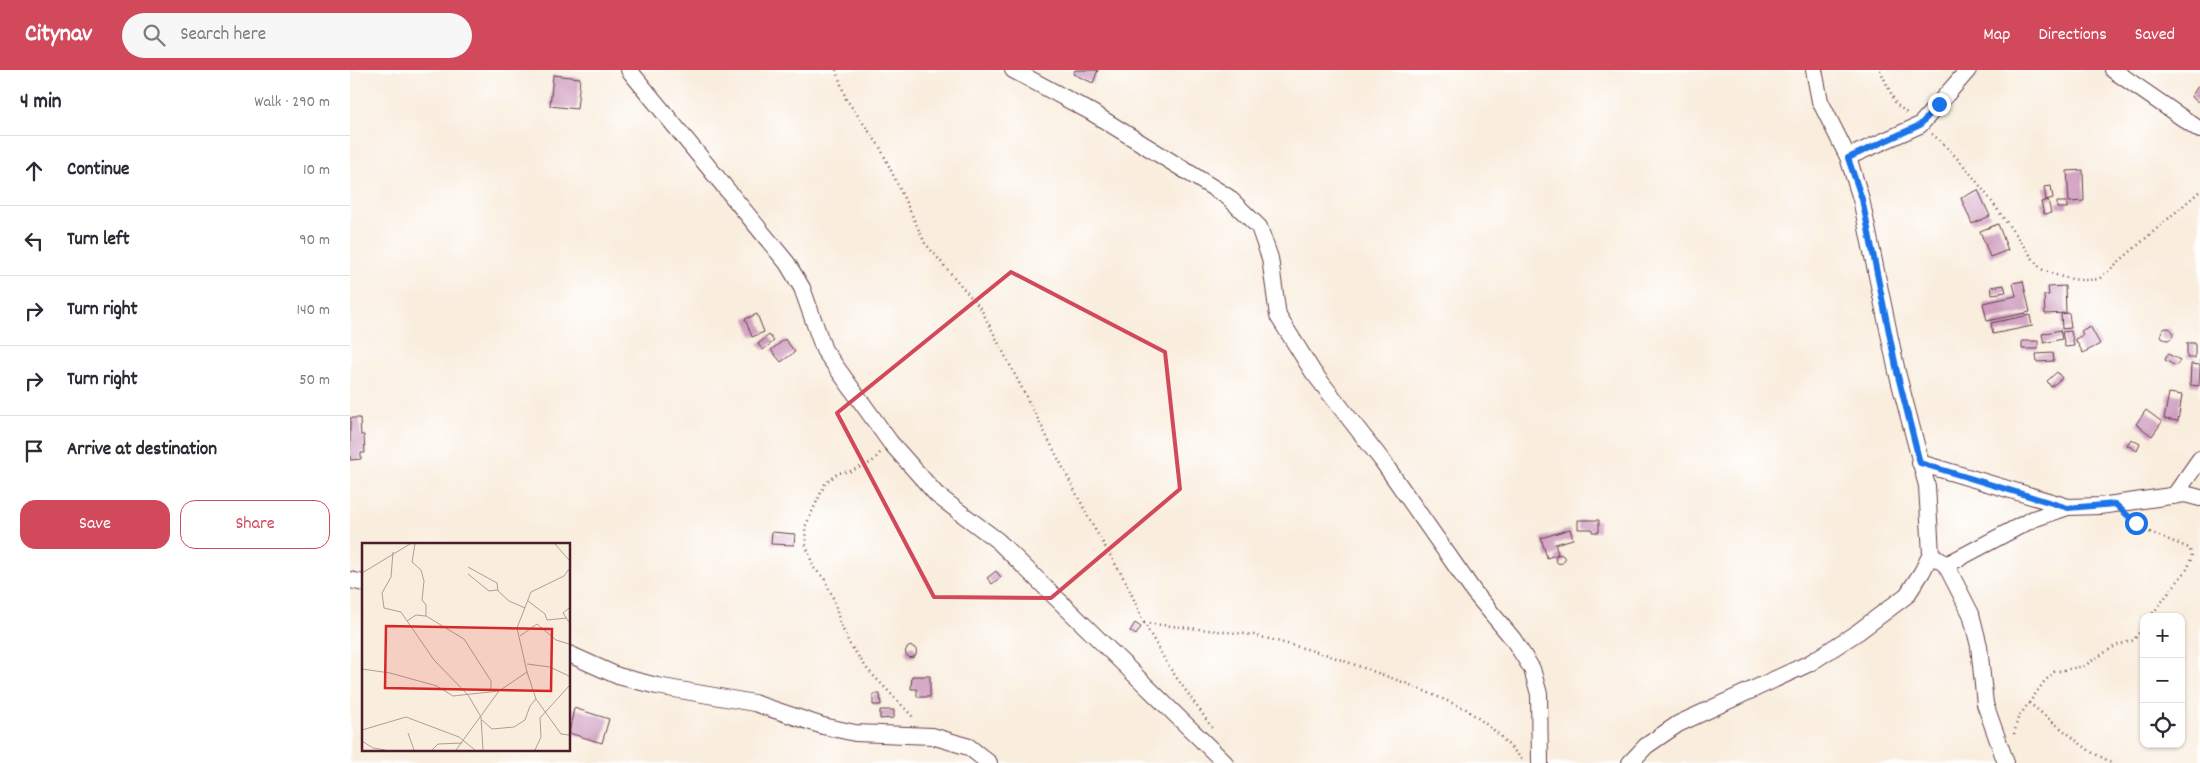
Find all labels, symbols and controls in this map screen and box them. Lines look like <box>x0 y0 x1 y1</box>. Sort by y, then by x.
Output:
search box <box>122 13 472 58</box>
text: Citynav <box>25 18 92 52</box>
icon: search <box>140 21 168 49</box>
text: Search here <box>180 22 266 49</box>
text: Map <box>1983 23 2010 48</box>
text: Directions <box>2038 23 2107 48</box>
text: Saved <box>2135 23 2175 48</box>
text: 4 min <box>20 88 62 118</box>
text: Walk · 290 m <box>254 91 330 114</box>
route end <box>1928 93 1951 116</box>
icon: ahead <box>20 157 48 185</box>
text: Continue <box>67 157 129 184</box>
text: 10 m <box>303 159 330 182</box>
icon: left <box>20 227 48 255</box>
text: Turn left <box>67 227 130 254</box>
text: 90 m <box>299 229 330 252</box>
icon: right <box>20 297 48 325</box>
text: Turn right <box>67 297 138 324</box>
text: 140 m <box>296 299 330 322</box>
icon: right <box>20 367 48 395</box>
text: Turn right <box>67 367 138 394</box>
text: 50 m <box>299 369 330 392</box>
icon: arrive <box>20 437 48 465</box>
text: Arrive at destination <box>67 437 217 464</box>
button: Save <box>20 500 170 549</box>
button: Share <box>180 500 330 549</box>
route start <box>2125 512 2148 535</box>
inset map <box>362 543 570 750</box>
map controls <box>2140 613 2185 748</box>
button: + <box>2140 613 2185 658</box>
button: − <box>2140 658 2185 703</box>
button: locate <box>2140 703 2185 748</box>

